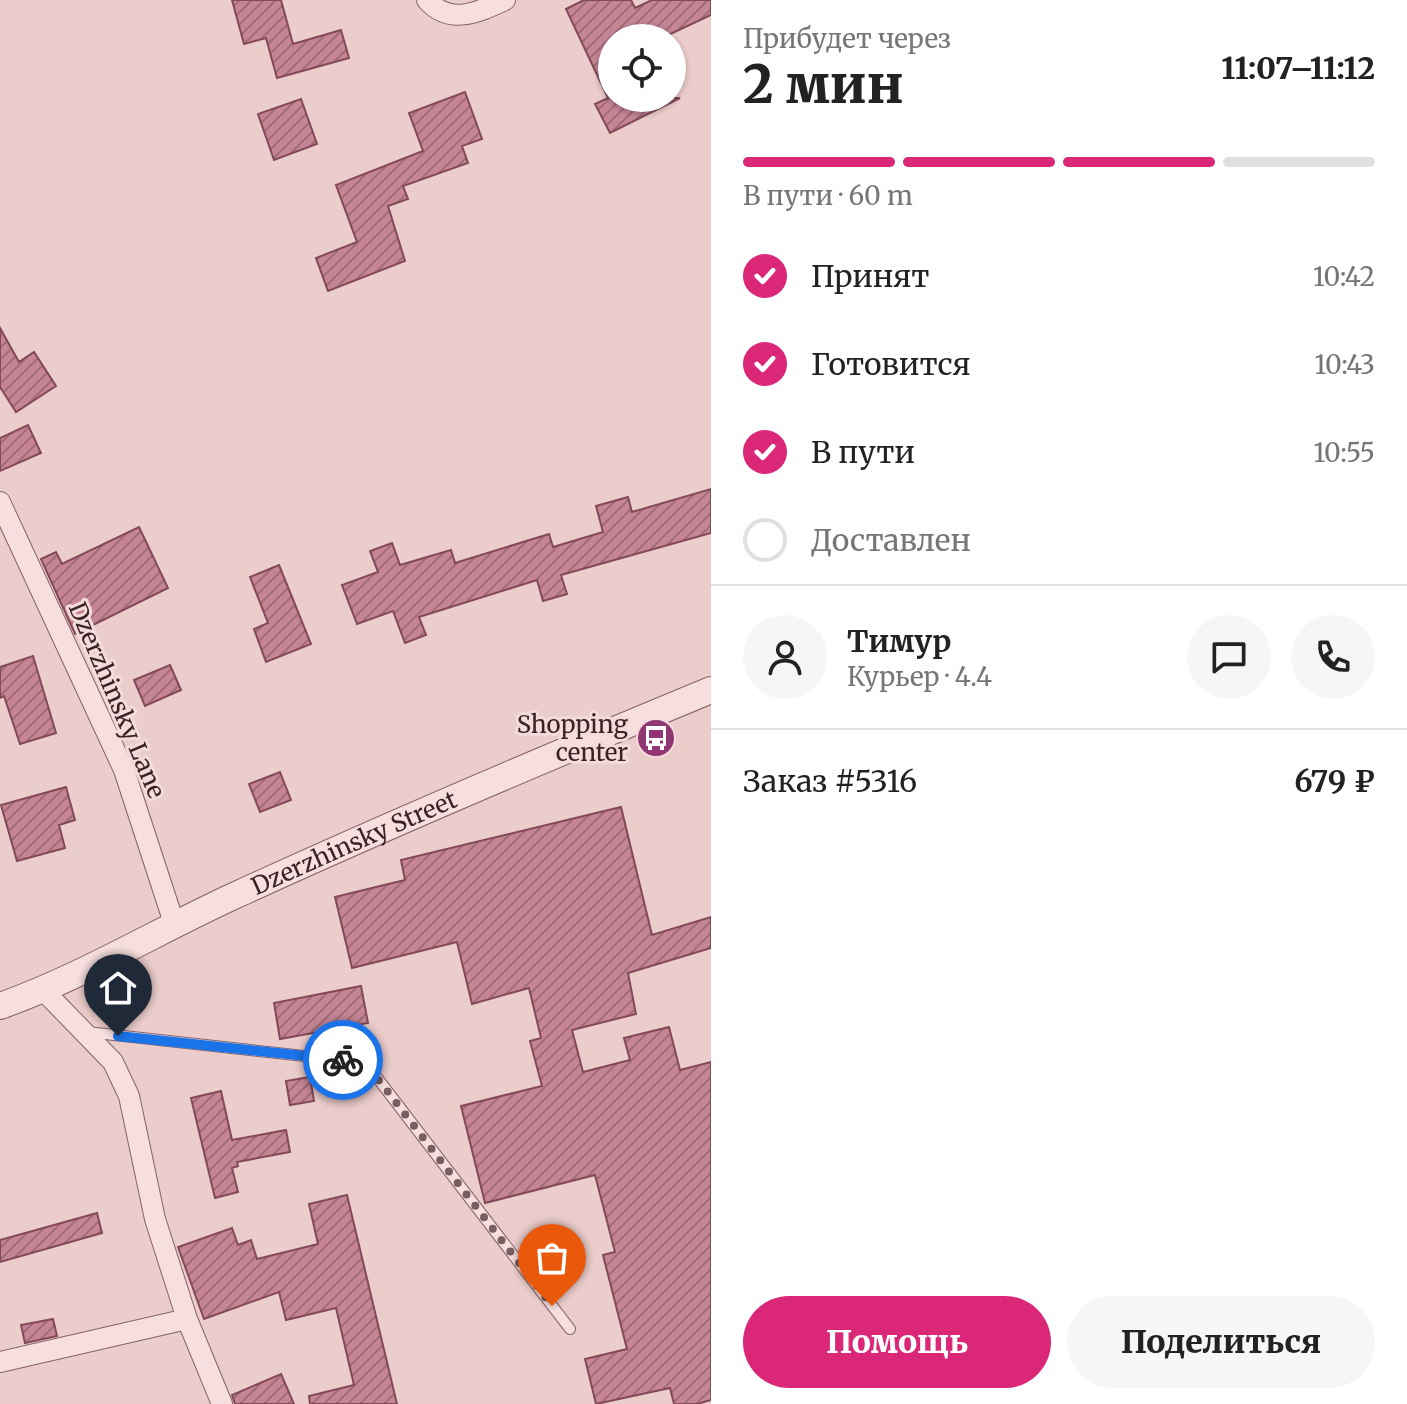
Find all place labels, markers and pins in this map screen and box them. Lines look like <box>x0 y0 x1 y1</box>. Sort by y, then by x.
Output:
place label: Shopping center <box>517 709 628 768</box>
bus stop icon: Shopping center <box>635 717 677 759</box>
pin <box>84 954 152 1036</box>
pin <box>518 1224 586 1306</box>

